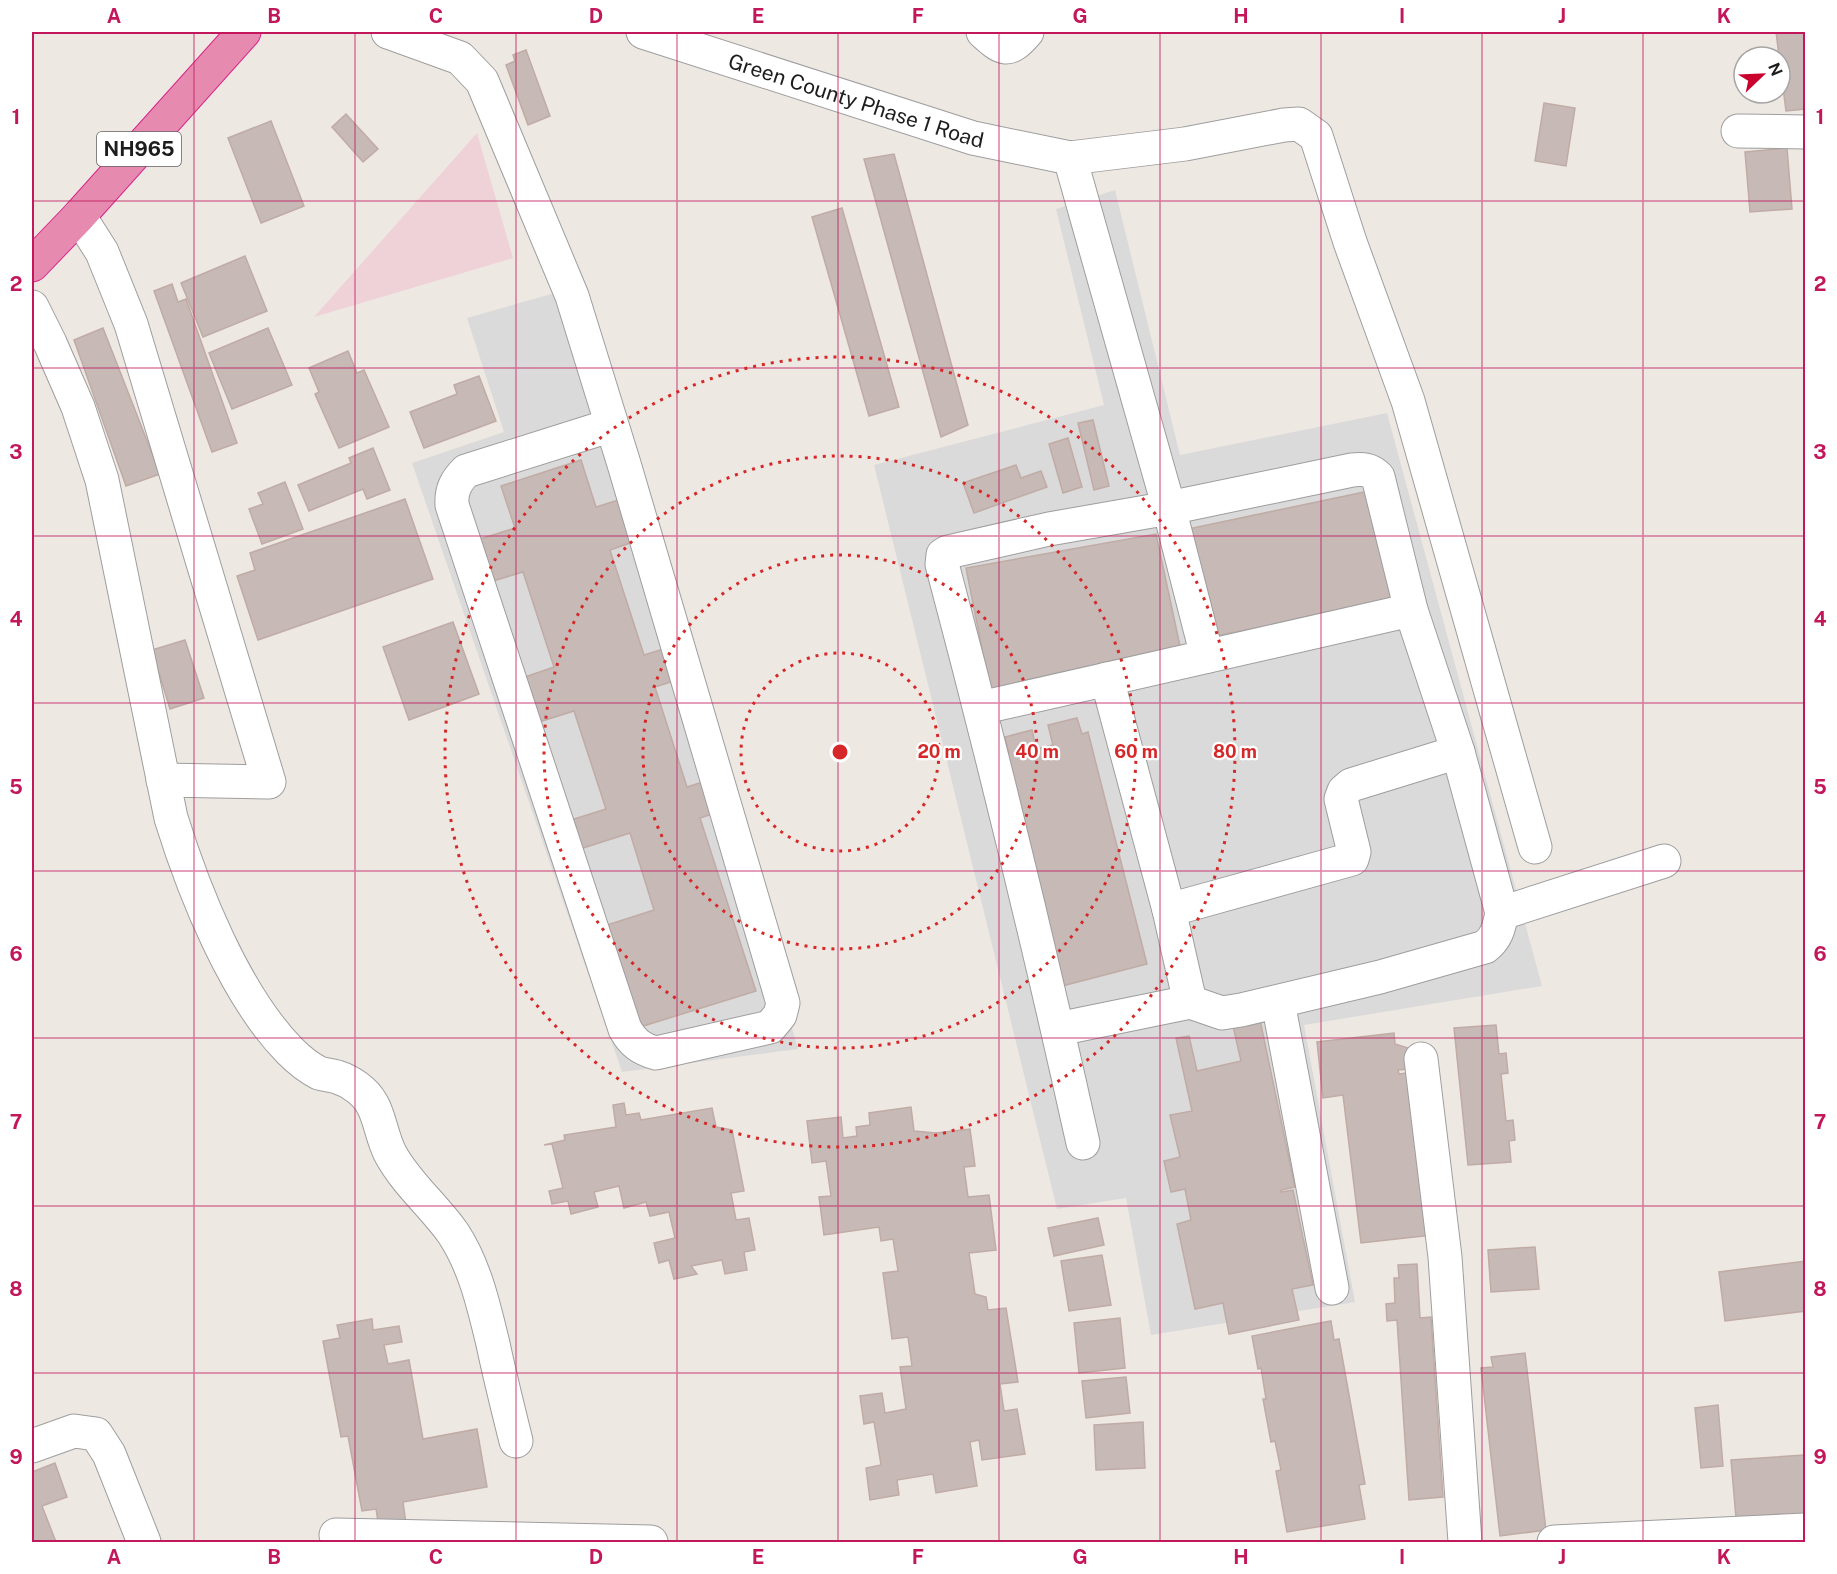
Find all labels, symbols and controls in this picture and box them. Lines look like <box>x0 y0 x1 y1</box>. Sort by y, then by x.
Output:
text: A <box>107 4 121 28</box>
text: B <box>267 4 281 28</box>
text: C <box>429 4 443 28</box>
text: D <box>589 4 603 28</box>
text: E <box>752 4 764 28</box>
text: F <box>912 4 924 28</box>
text: G <box>1072 4 1088 28</box>
text: H <box>1233 4 1249 28</box>
text: I <box>1399 4 1405 28</box>
text: J <box>1558 4 1566 28</box>
text: K <box>1717 4 1731 28</box>
north arrow <box>1732 45 1792 105</box>
street label: Green County Phase 1 Road <box>725 48 986 152</box>
text: N <box>1764 60 1787 79</box>
text: 1 <box>12 105 20 129</box>
text: 1 <box>1816 105 1824 129</box>
road number: NH965 <box>97 132 181 166</box>
text: 2 <box>10 272 22 296</box>
text: 2 <box>1814 272 1826 296</box>
text: 3 <box>9 440 23 464</box>
text: 3 <box>1813 440 1827 464</box>
text: 4 <box>9 607 23 631</box>
text: 4 <box>1813 607 1827 631</box>
text: 20 m <box>917 741 961 762</box>
text: 40 m <box>1015 741 1059 762</box>
text: 60 m <box>1114 741 1158 762</box>
text: 80 m <box>1213 741 1257 762</box>
centre of rings <box>830 742 850 762</box>
text: 5 <box>9 775 23 799</box>
text: 5 <box>1813 775 1827 799</box>
text: 6 <box>9 942 23 966</box>
text: 6 <box>1813 942 1827 966</box>
text: 7 <box>10 1110 22 1134</box>
text: 7 <box>1814 1110 1826 1134</box>
text: 8 <box>9 1277 23 1301</box>
text: 8 <box>1813 1277 1827 1301</box>
text: 9 <box>9 1445 23 1469</box>
text: 9 <box>1813 1445 1827 1469</box>
text: A <box>107 1545 121 1569</box>
text: B <box>267 1545 281 1569</box>
text: C <box>429 1545 443 1569</box>
text: D <box>589 1545 603 1569</box>
text: E <box>752 1545 764 1569</box>
text: F <box>912 1545 924 1569</box>
text: G <box>1072 1545 1088 1569</box>
text: H <box>1233 1545 1249 1569</box>
text: I <box>1399 1545 1405 1569</box>
text: J <box>1558 1545 1566 1569</box>
text: K <box>1717 1545 1731 1569</box>

